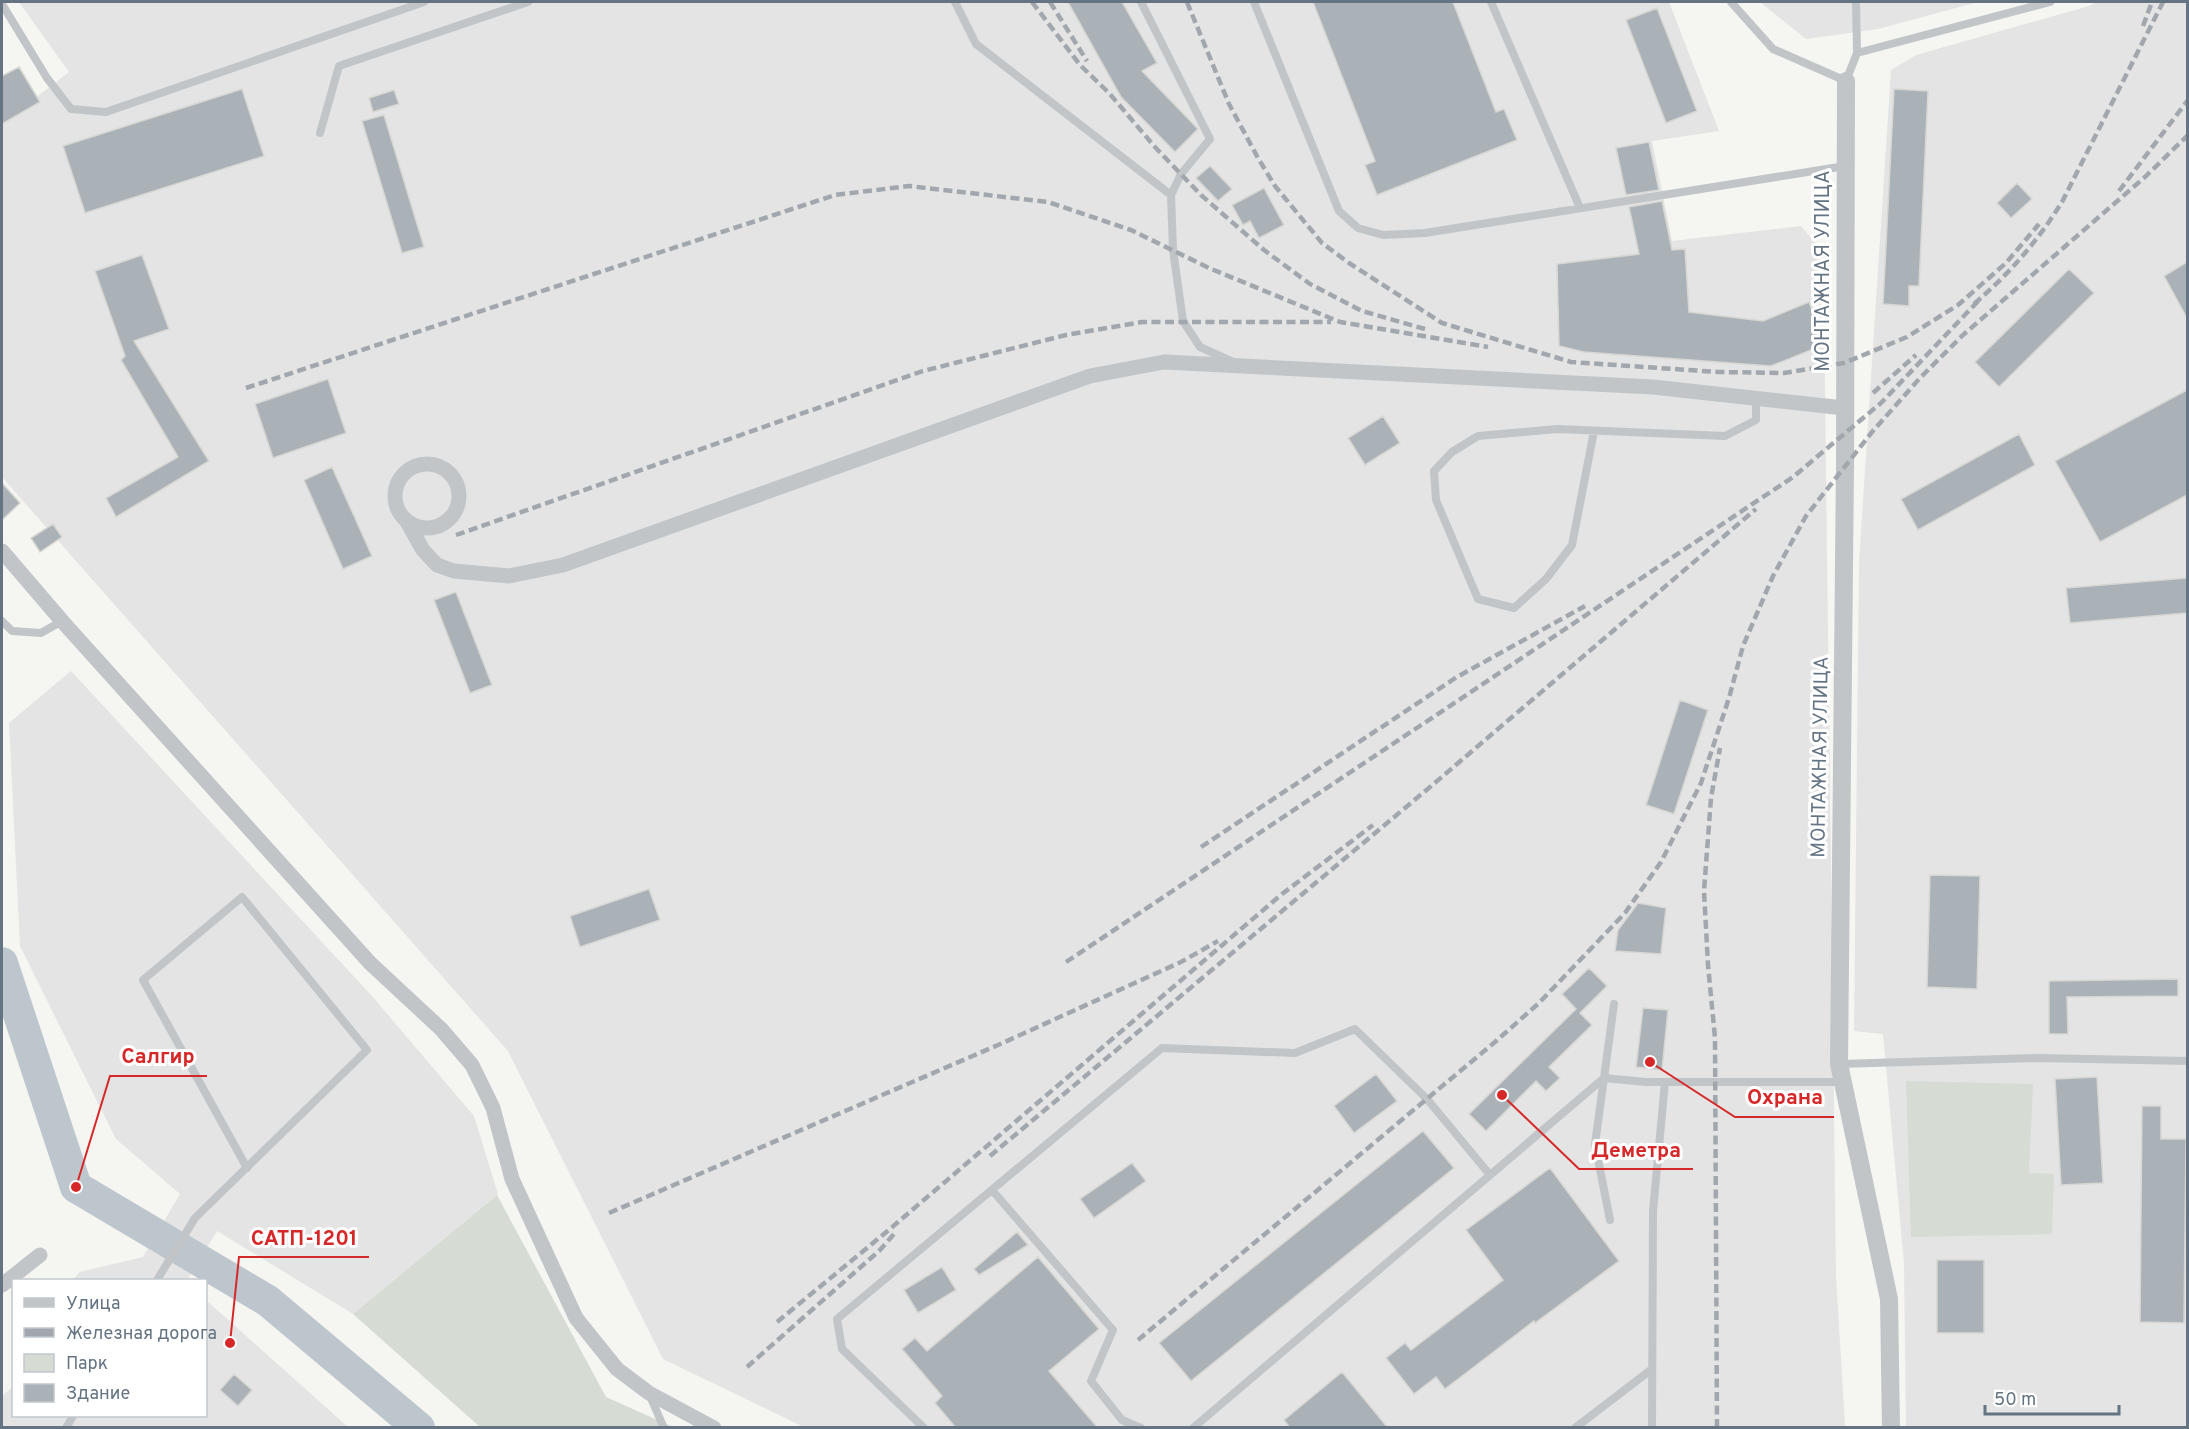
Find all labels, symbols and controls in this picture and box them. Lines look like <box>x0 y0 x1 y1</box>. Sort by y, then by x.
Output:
street label: МОНТАЖНАЯ УЛИЦА <box>1811 170 1837 372</box>
street label: МОНТАЖНАЯ УЛИЦА <box>1806 656 1836 858</box>
callout: Салгир <box>110 1037 207 1076</box>
text: Салгир <box>121 1044 195 1071</box>
callout: Охрана <box>1735 1078 1834 1117</box>
text: Охрана <box>1747 1085 1823 1112</box>
callout: Деметра <box>1579 1130 1693 1169</box>
text: Деметра <box>1591 1138 1681 1165</box>
callout: САТП-1201 <box>239 1218 369 1257</box>
text: САТП-1201 <box>251 1226 357 1253</box>
legend <box>12 1279 207 1417</box>
text: Улица <box>66 1293 120 1316</box>
text: Железная дорога <box>66 1323 217 1346</box>
text: Парк <box>66 1353 108 1376</box>
scale bar <box>1985 1378 2118 1416</box>
text: Здание <box>66 1383 130 1406</box>
text: 50 m <box>1994 1389 2036 1412</box>

